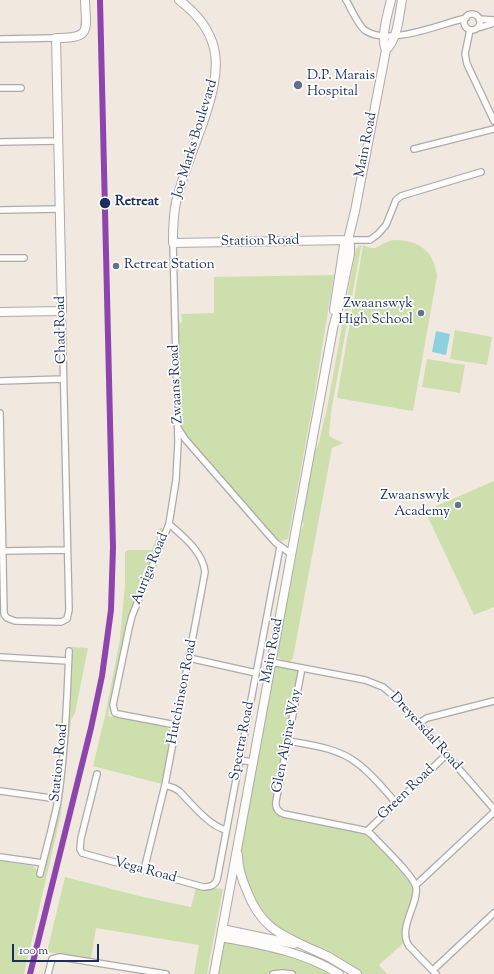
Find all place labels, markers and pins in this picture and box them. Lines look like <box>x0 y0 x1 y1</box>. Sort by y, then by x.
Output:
place label: D.P. Marais Hospital <box>307 69 375 102</box>
marker: D.P. Marais Hospital <box>292 79 304 91</box>
place label: Retreat <box>115 195 159 211</box>
marker: Retreat <box>98 196 112 210</box>
place label: Retreat Station <box>124 258 215 274</box>
marker: Retreat Station <box>111 261 121 271</box>
place label: Zwaanswyk High School <box>338 297 413 330</box>
marker: Zwaanswyk High School <box>416 308 426 318</box>
place label: Zwaanswyk Academy <box>380 489 450 522</box>
marker: Zwaanswyk Academy <box>453 500 463 510</box>

